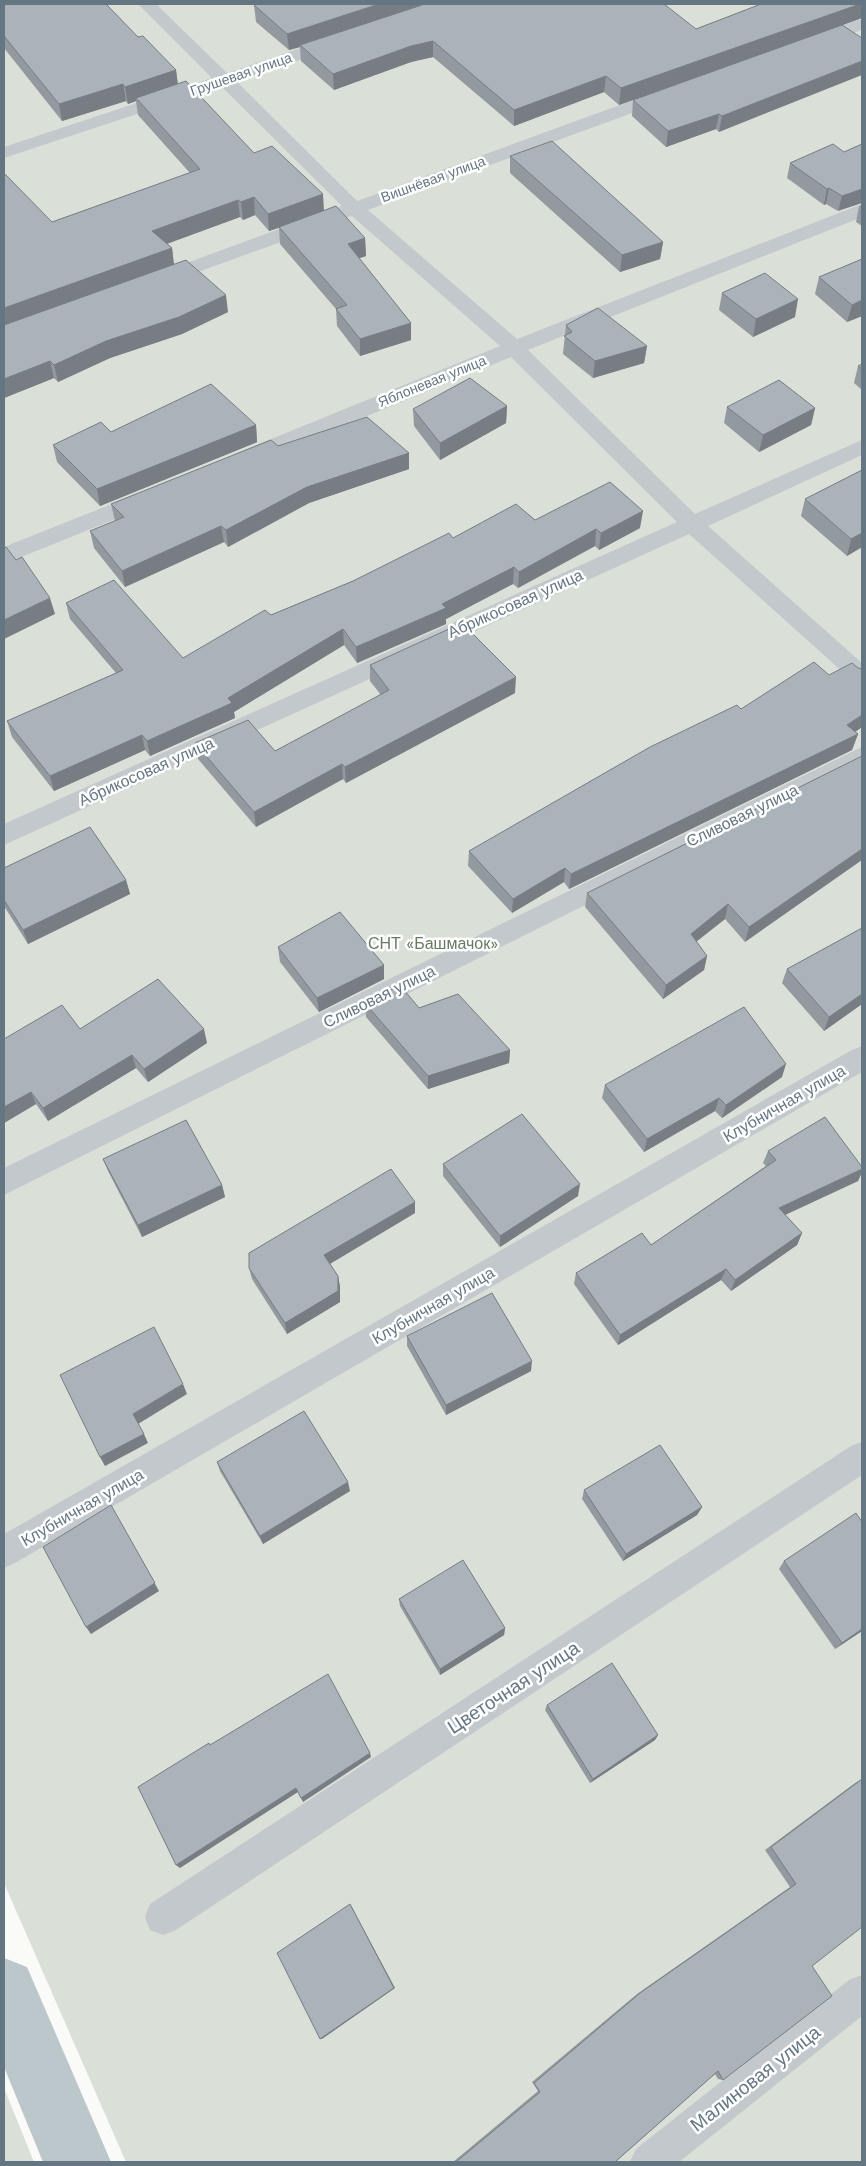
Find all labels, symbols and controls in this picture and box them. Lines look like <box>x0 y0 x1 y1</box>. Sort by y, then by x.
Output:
street label: Грушевая улица <box>188 49 294 99</box>
street label: Вишнёвая улица <box>379 153 488 205</box>
street label: Яблоневая улица <box>376 352 489 410</box>
street label: Абрикосовая улица <box>445 565 586 642</box>
street label: Абрикосовая улица <box>76 733 217 810</box>
street label: Сливовая улица <box>683 780 801 851</box>
park label: СНТ «Башмачок» <box>368 934 498 953</box>
street label: Сливовая улица <box>320 961 438 1032</box>
street label: Клубничная улица <box>720 1061 849 1146</box>
street label: Клубничная улица <box>369 1263 498 1348</box>
street label: Клубничная улица <box>18 1465 147 1550</box>
street label: Цветочная улица <box>443 1636 584 1739</box>
street label: Малиновая улица <box>686 2020 825 2136</box>

